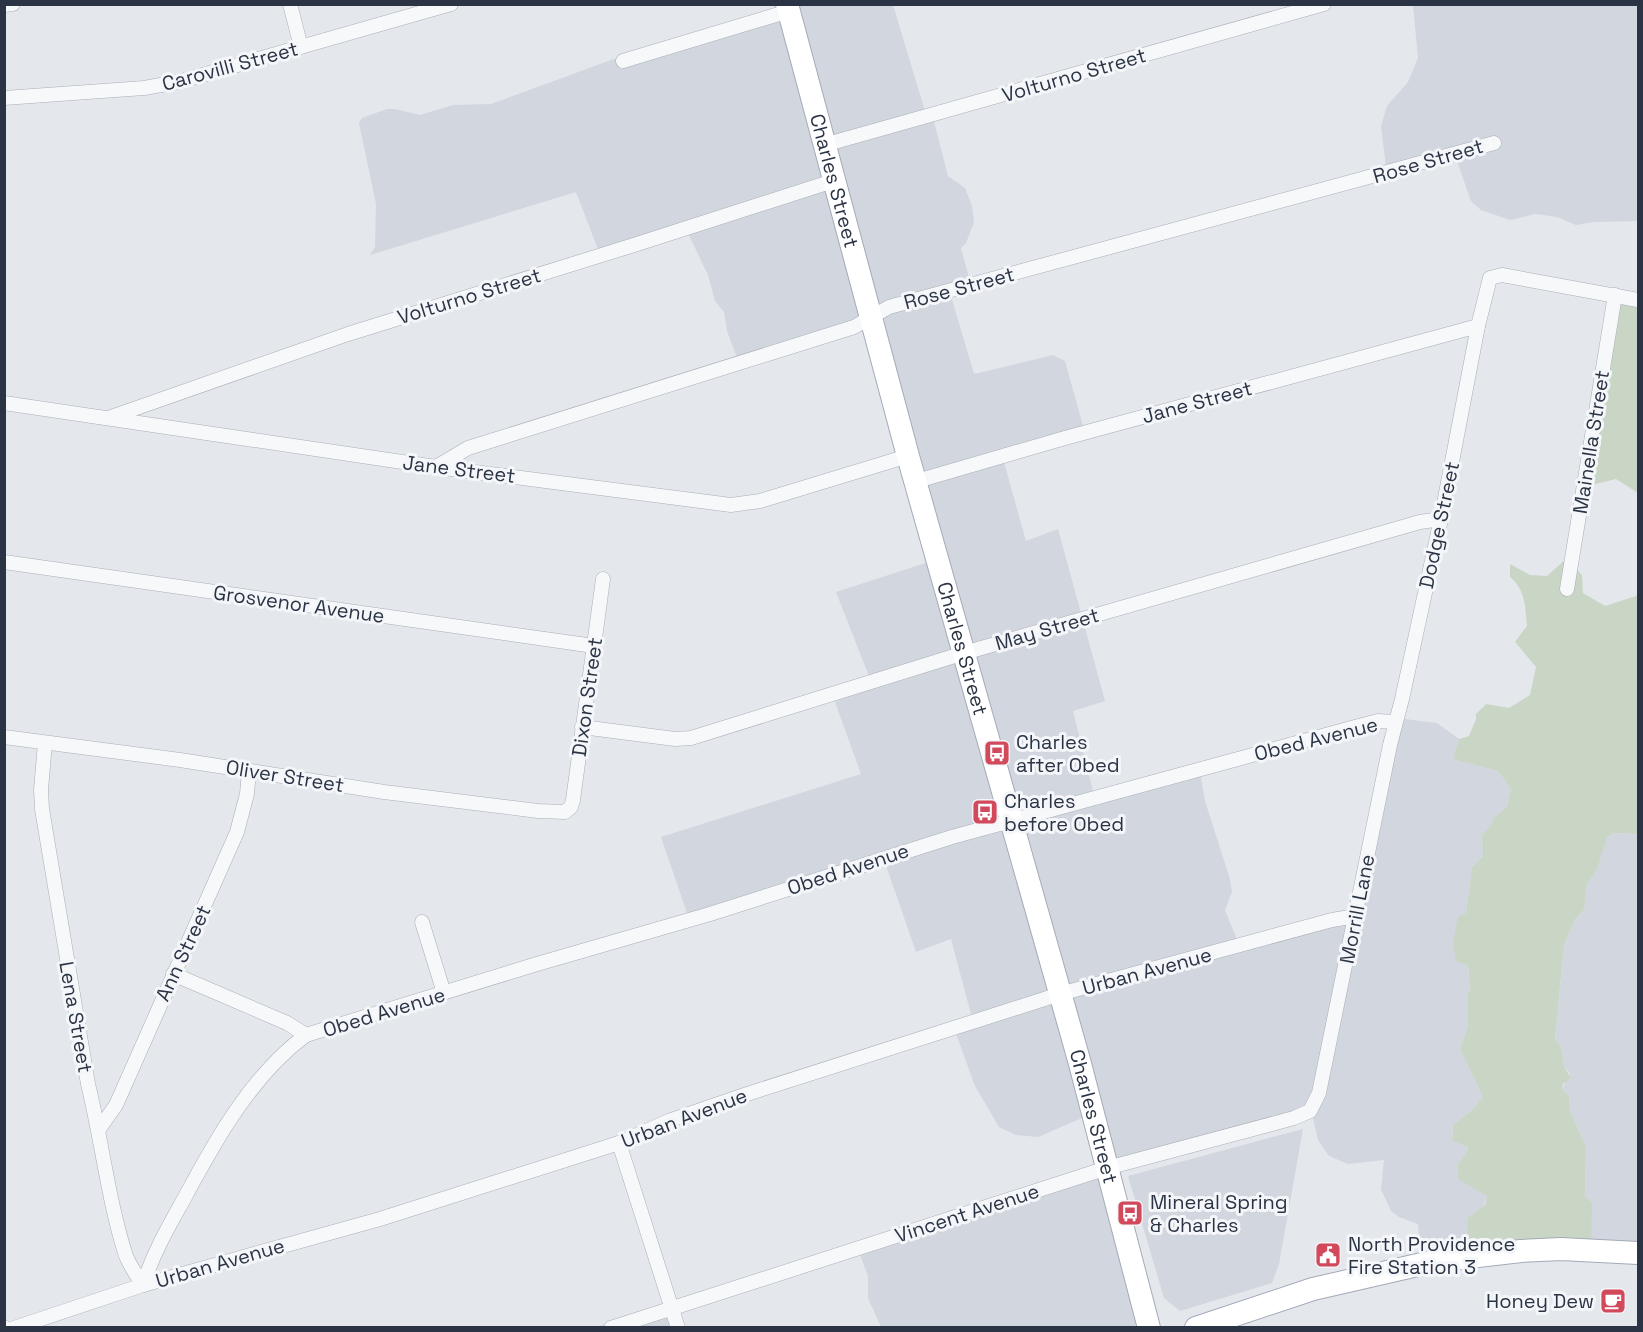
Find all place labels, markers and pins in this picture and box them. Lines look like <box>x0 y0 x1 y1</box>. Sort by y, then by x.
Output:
place label: Charles after Obed <box>1016 729 1120 778</box>
bus stop icon: Charles after Obed <box>982 738 1012 768</box>
place label: Charles before Obed <box>1004 788 1124 837</box>
bus stop icon: Charles before Obed <box>970 797 1000 827</box>
place label: Mineral Spring & Charles <box>1150 1189 1288 1238</box>
bus stop icon: Mineral Spring & Charles <box>1115 1198 1145 1228</box>
place label: North Providence Fire Station 3 <box>1348 1231 1515 1280</box>
public building icon: North Providence Fire Station 3 <box>1313 1240 1343 1270</box>
cafe icon: Honey Dew <box>1598 1286 1628 1316</box>
place label: Honey Dew <box>1486 1288 1594 1314</box>

